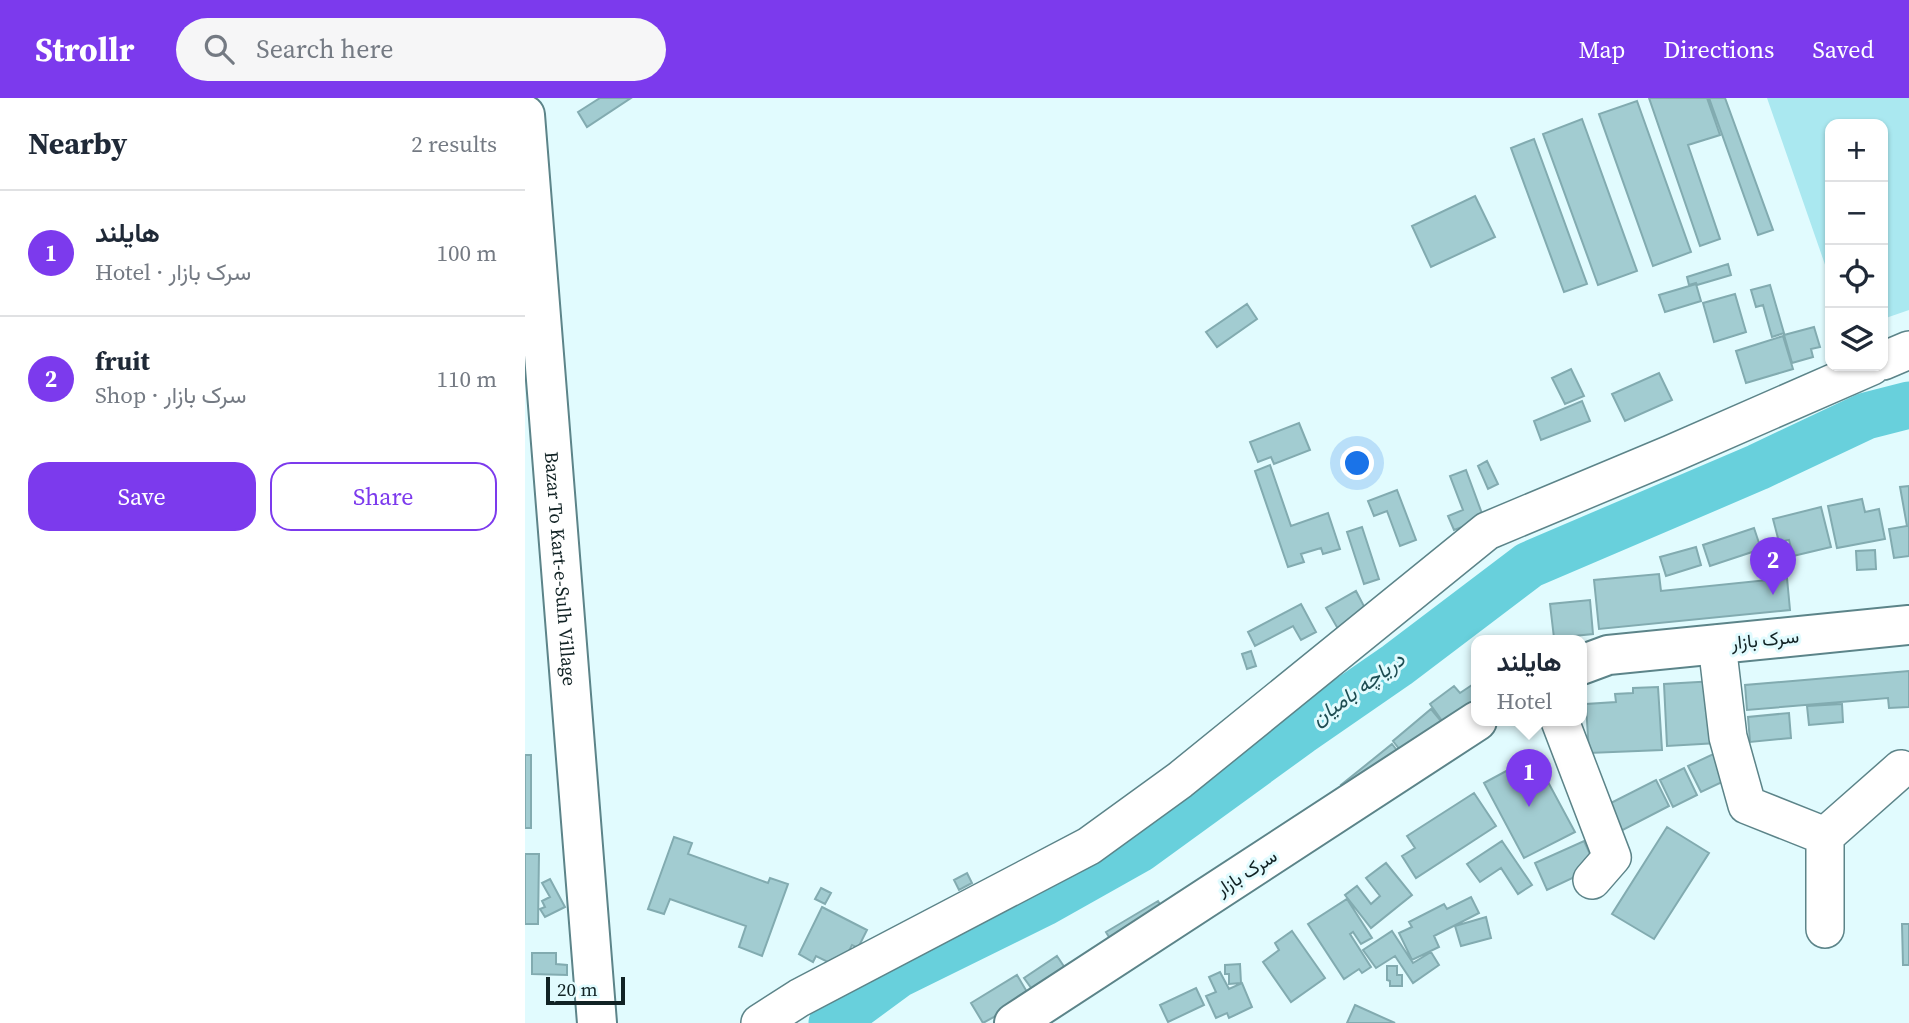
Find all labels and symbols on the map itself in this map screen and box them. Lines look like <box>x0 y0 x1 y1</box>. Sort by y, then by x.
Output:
your location <box>1340 446 1374 480</box>
street label: Bazar To Kart-e-Sulh Village <box>539 450 583 687</box>
pin: 2 <box>1750 537 1796 595</box>
street label: سرک بازار <box>1729 622 1800 656</box>
water label: دریاچه بامیان <box>1305 644 1411 732</box>
pin: 1 <box>1506 749 1552 807</box>
street label: سرک بازار <box>1209 842 1282 902</box>
scale bar <box>546 974 625 1006</box>

